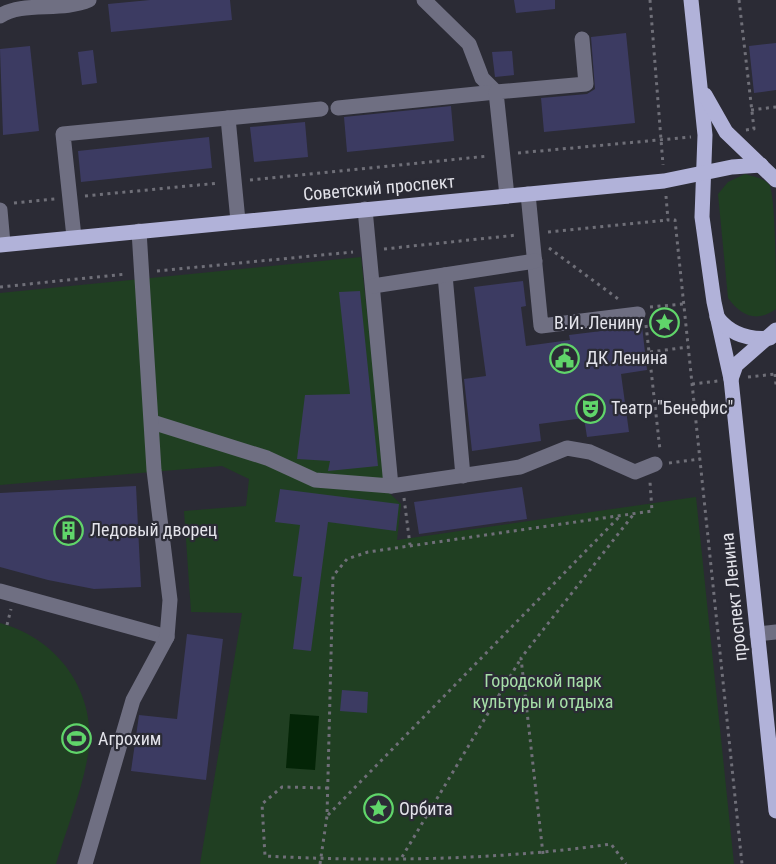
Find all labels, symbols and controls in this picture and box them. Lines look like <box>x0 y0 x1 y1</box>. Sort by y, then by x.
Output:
street label: Советский проспект <box>302 170 456 205</box>
place icon: В.И. Ленину <box>648 307 680 339</box>
place label: В.И. Ленину <box>554 312 643 333</box>
public building icon: ДК Ленина <box>549 342 581 374</box>
place label: ДК Ленина <box>586 347 668 368</box>
theatre icon: Театр "Бенефис" <box>574 392 606 424</box>
place label: Театр "Бенефис" <box>611 397 733 418</box>
building icon: Ледовый дворец <box>53 514 85 546</box>
place label: Ледовый дворец <box>90 519 217 540</box>
street label: проспект Ленина <box>716 532 751 662</box>
park label: Городской парк культуры и отдыха <box>473 670 613 712</box>
sports icon: Агрохим <box>61 723 93 755</box>
place label: Агрохим <box>98 728 162 749</box>
place icon: Орбита <box>362 793 394 825</box>
place label: Орбита <box>399 798 453 819</box>

